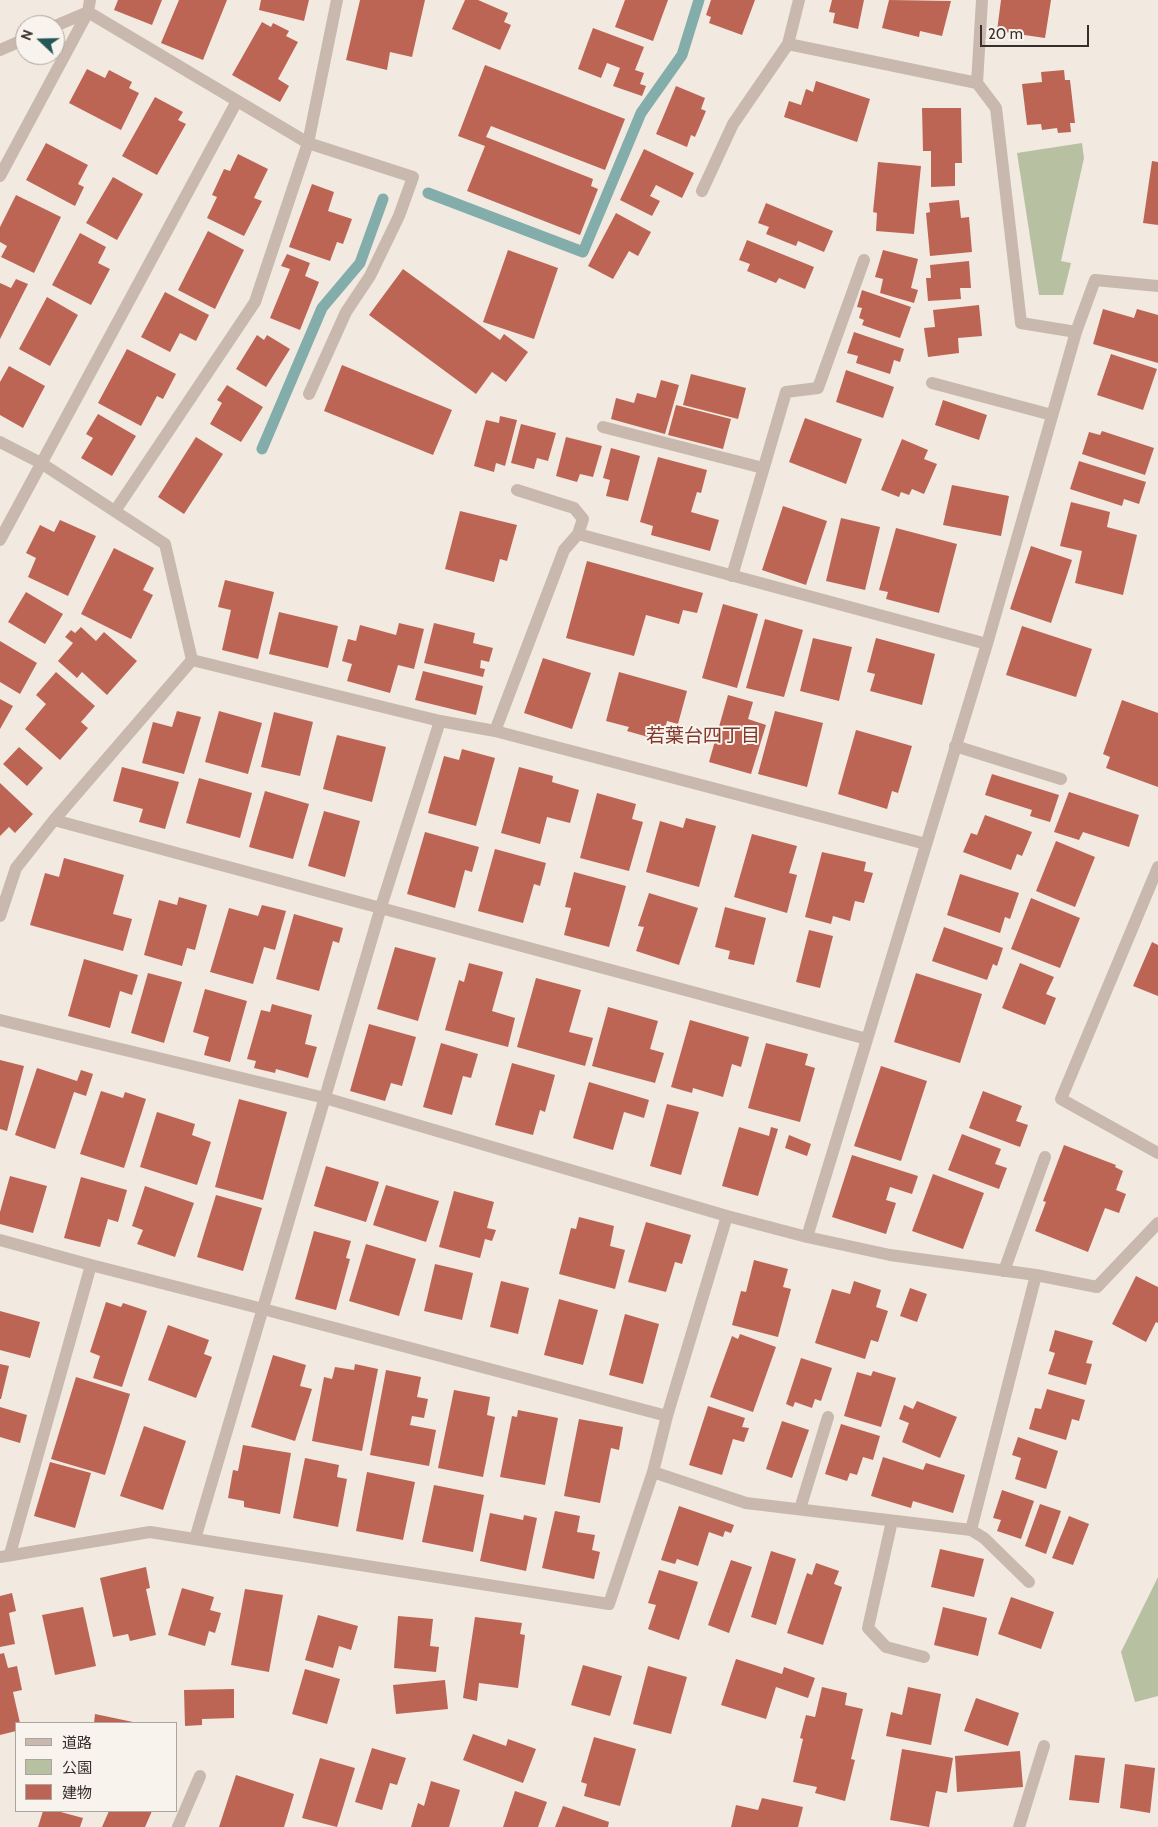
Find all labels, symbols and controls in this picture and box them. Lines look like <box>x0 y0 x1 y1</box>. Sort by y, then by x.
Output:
north arrow <box>15 15 65 65</box>
scale bar <box>983 15 1092 47</box>
text: 20 m <box>988 25 1023 43</box>
text: N <box>17 27 37 43</box>
district label: 若葉台四丁目 <box>646 725 760 747</box>
legend <box>15 1722 178 1812</box>
text: 道路 <box>62 1734 92 1752</box>
text: 公園 <box>62 1759 92 1777</box>
text: 建物 <box>62 1784 92 1802</box>

